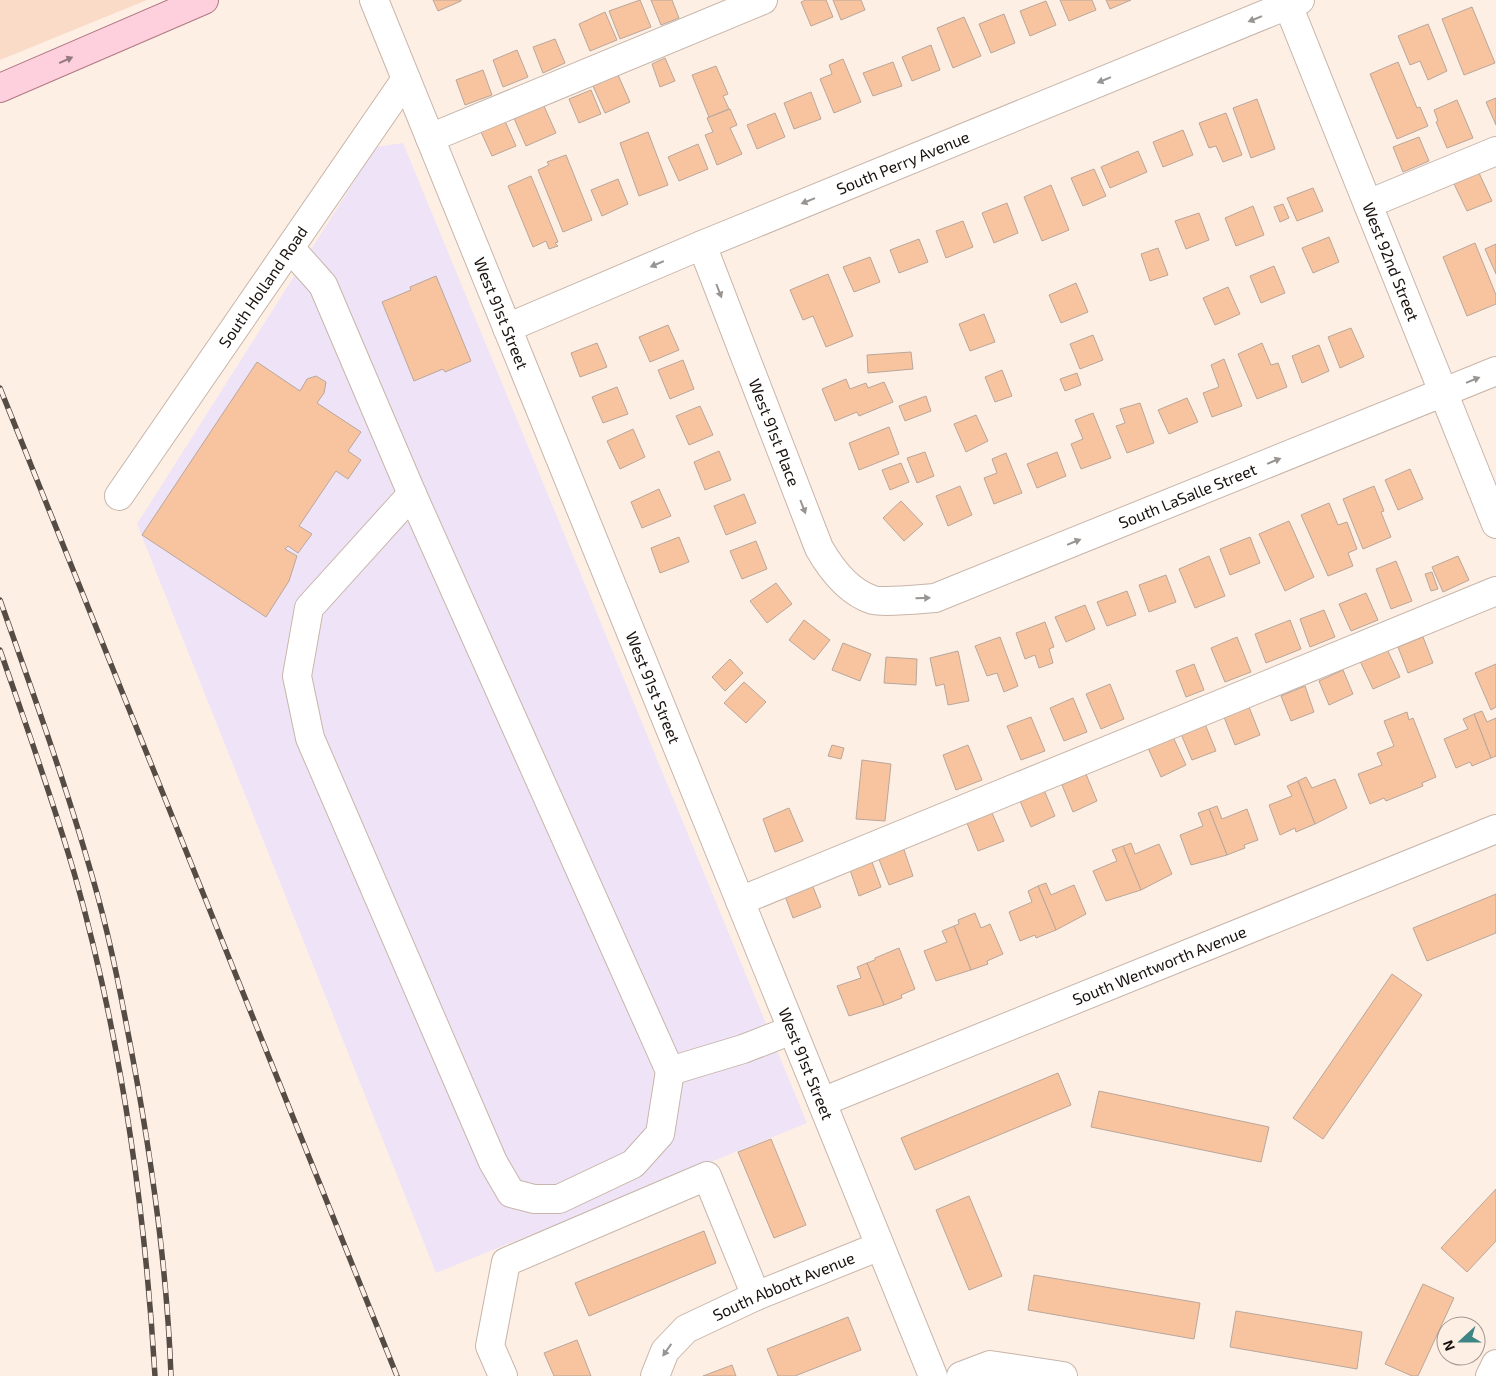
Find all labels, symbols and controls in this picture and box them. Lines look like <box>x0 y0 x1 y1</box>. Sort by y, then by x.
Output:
one-way arrow <box>1248 15 1262 23</box>
one-way arrow <box>59 56 73 64</box>
one-way arrow <box>1096 76 1111 84</box>
street label: South Perry Avenue <box>833 127 972 198</box>
one-way arrow <box>801 198 815 206</box>
street label: West 92nd Street <box>1359 200 1424 324</box>
street label: South Holland Road <box>214 222 311 351</box>
street label: West 91st Street <box>470 254 533 372</box>
one-way arrow <box>650 261 664 269</box>
one-way arrow <box>716 283 723 298</box>
street label: West 91st Place <box>745 376 804 489</box>
one-way arrow <box>1466 376 1480 384</box>
one-way arrow <box>1267 457 1282 465</box>
street label: South LaSalle Street <box>1115 459 1259 532</box>
one-way arrow <box>799 500 807 515</box>
one-way arrow <box>1067 537 1082 545</box>
one-way arrow <box>915 594 931 602</box>
street label: West 91st Street <box>623 628 685 746</box>
street label: South Wentworth Avenue <box>1070 921 1249 1009</box>
street label: West 91st Street <box>775 1005 838 1122</box>
street label: South Abbott Avenue <box>709 1247 857 1324</box>
north arrow <box>1436 1316 1486 1366</box>
text: N <box>1439 1338 1458 1354</box>
one-way arrow <box>662 1343 672 1357</box>

